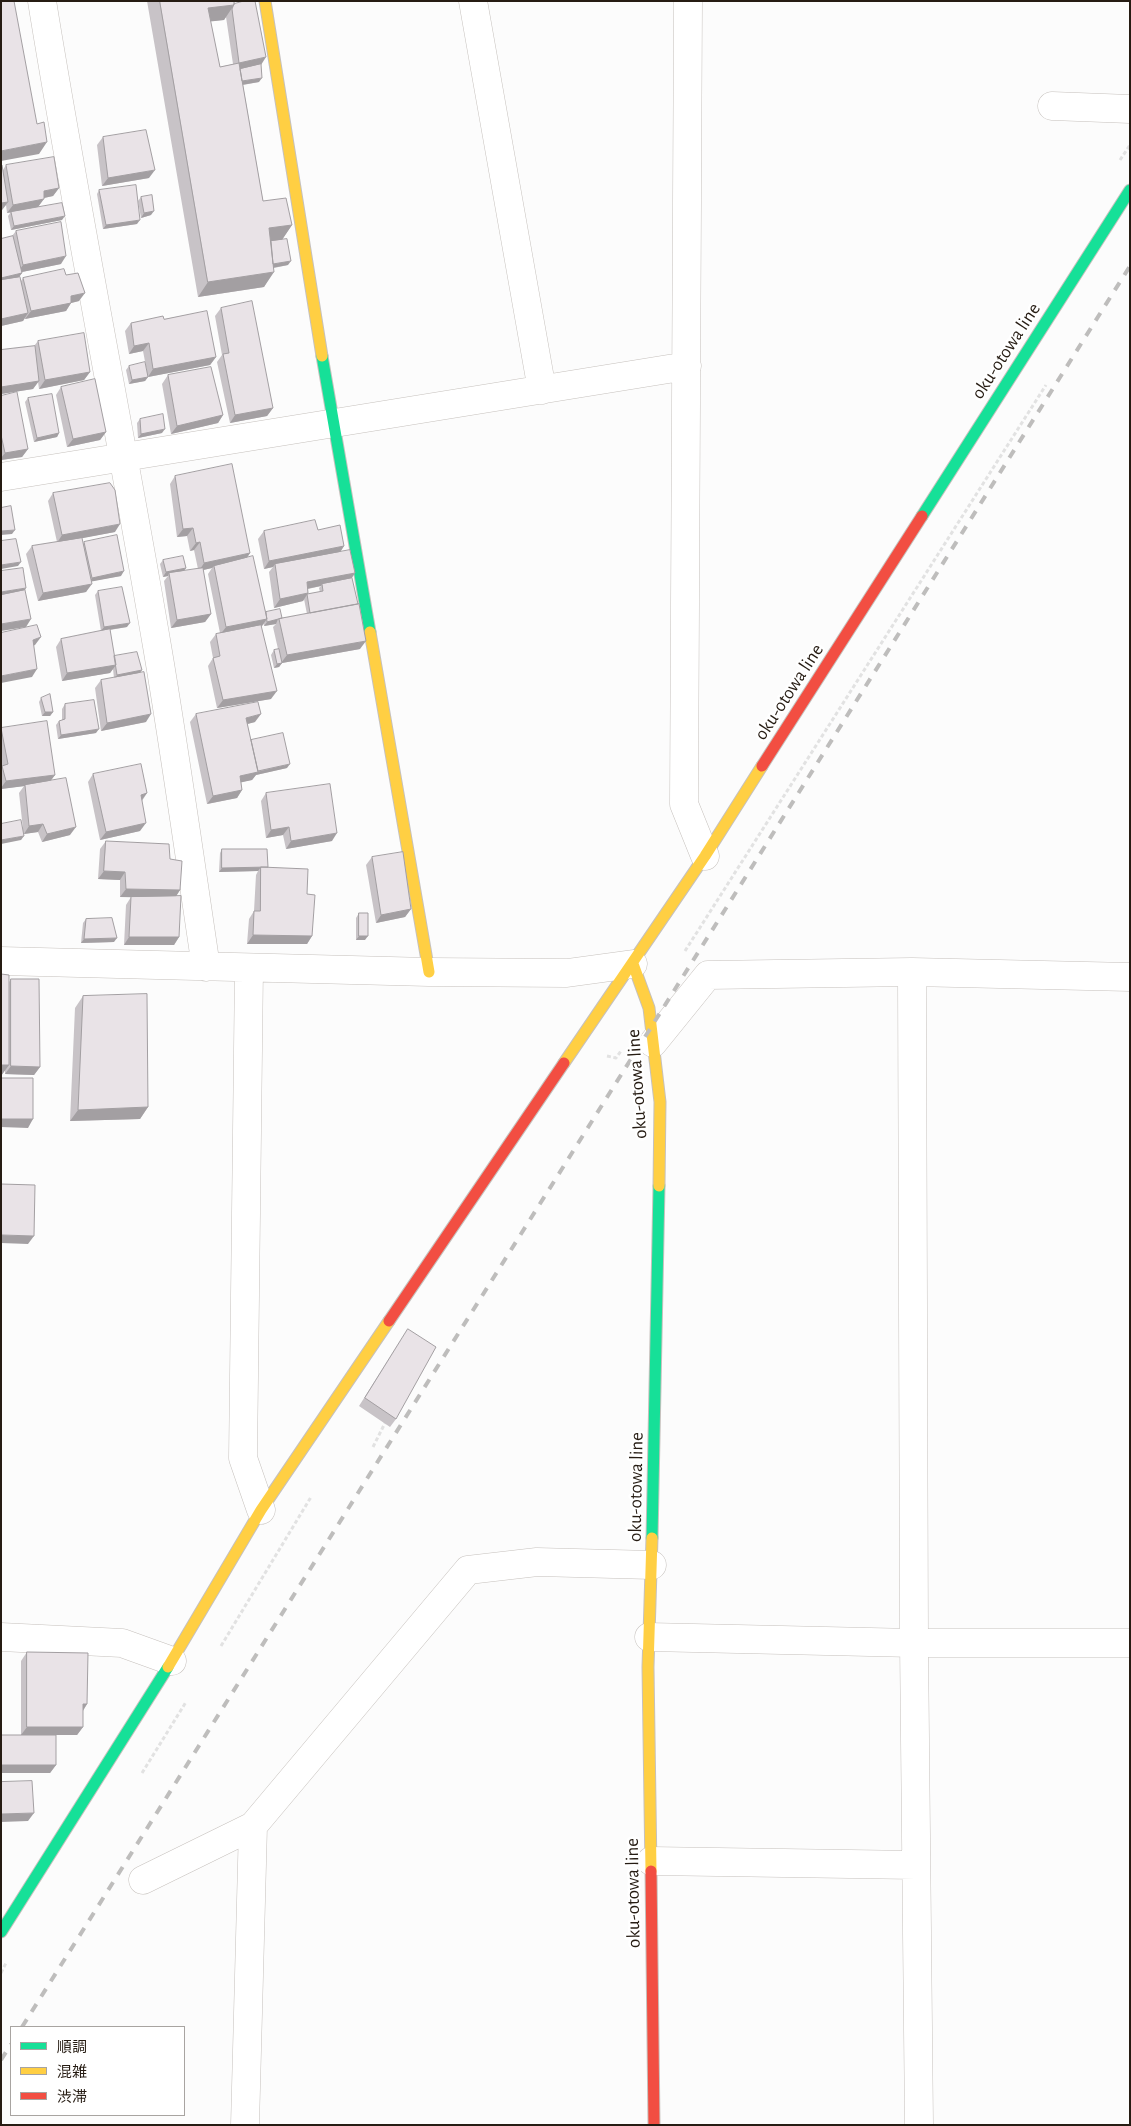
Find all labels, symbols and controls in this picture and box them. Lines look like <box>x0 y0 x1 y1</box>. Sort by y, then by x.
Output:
street label: oku-otowa line <box>966 299 1046 403</box>
street label: oku-otowa line <box>749 640 829 744</box>
street label: oku-otowa line <box>622 1028 652 1140</box>
street label: oku-otowa line <box>624 1432 648 1542</box>
street label: oku-otowa line <box>621 1838 645 1948</box>
legend <box>10 2026 185 2116</box>
text: 順調 <box>57 2040 87 2055</box>
text: 混雑 <box>57 2065 87 2080</box>
text: 渋滞 <box>57 2090 87 2105</box>

